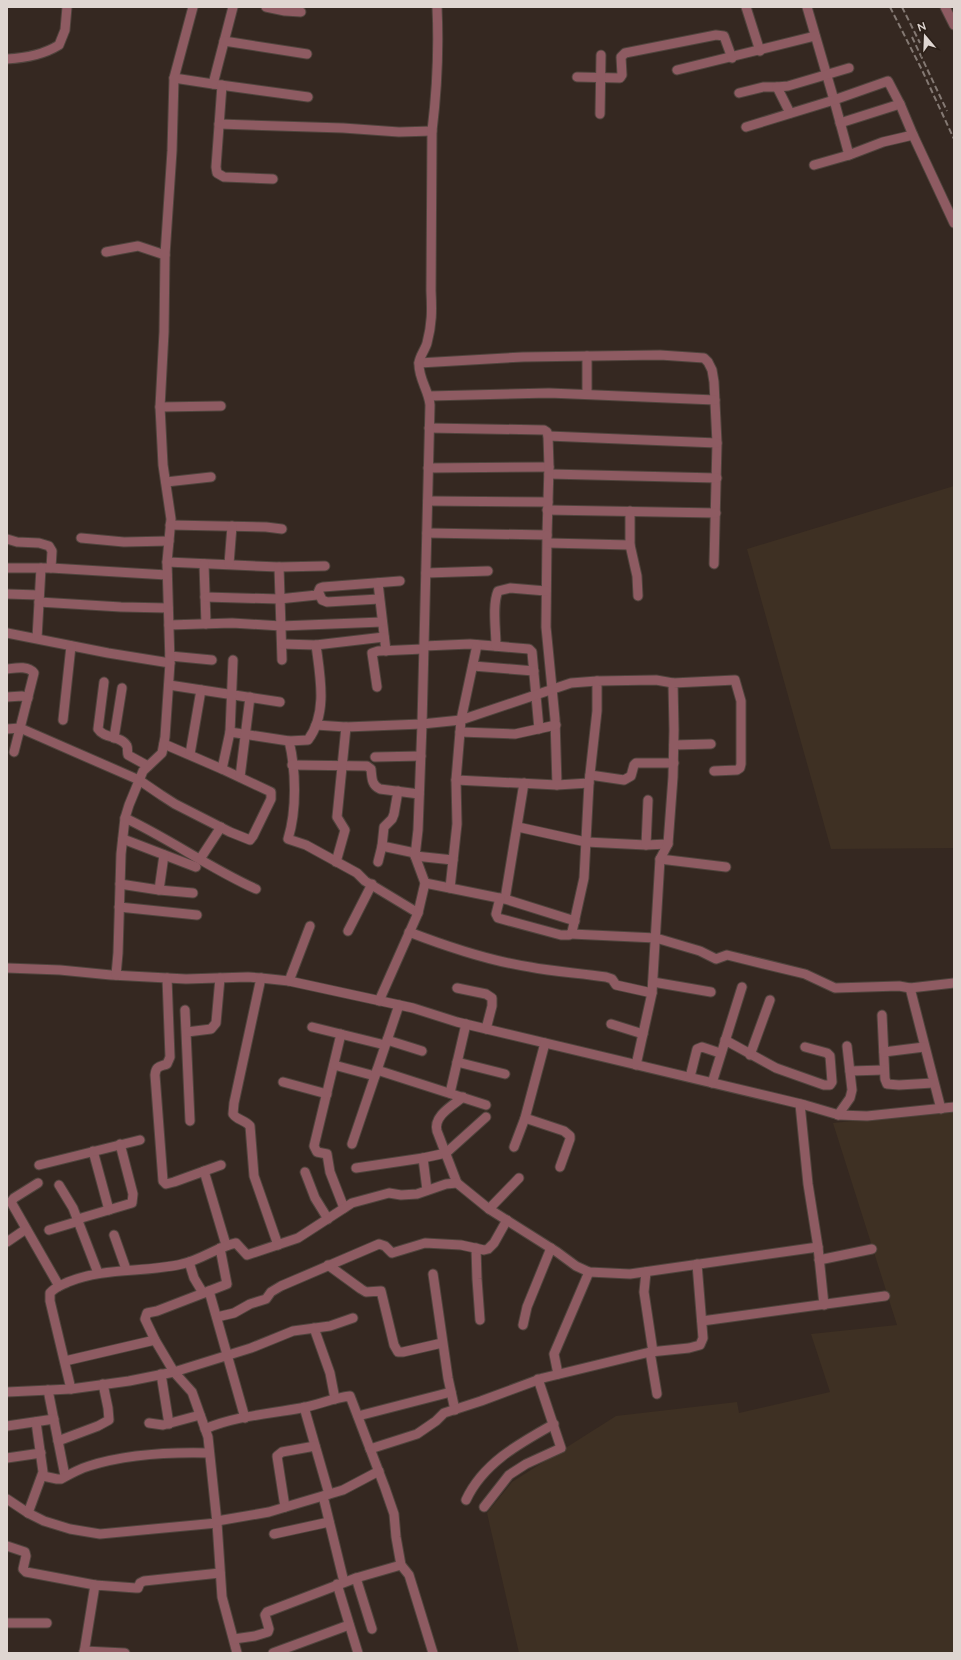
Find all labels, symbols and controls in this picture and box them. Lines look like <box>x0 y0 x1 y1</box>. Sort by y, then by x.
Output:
north arrow <box>905 16 945 56</box>
text: N <box>916 19 928 35</box>

